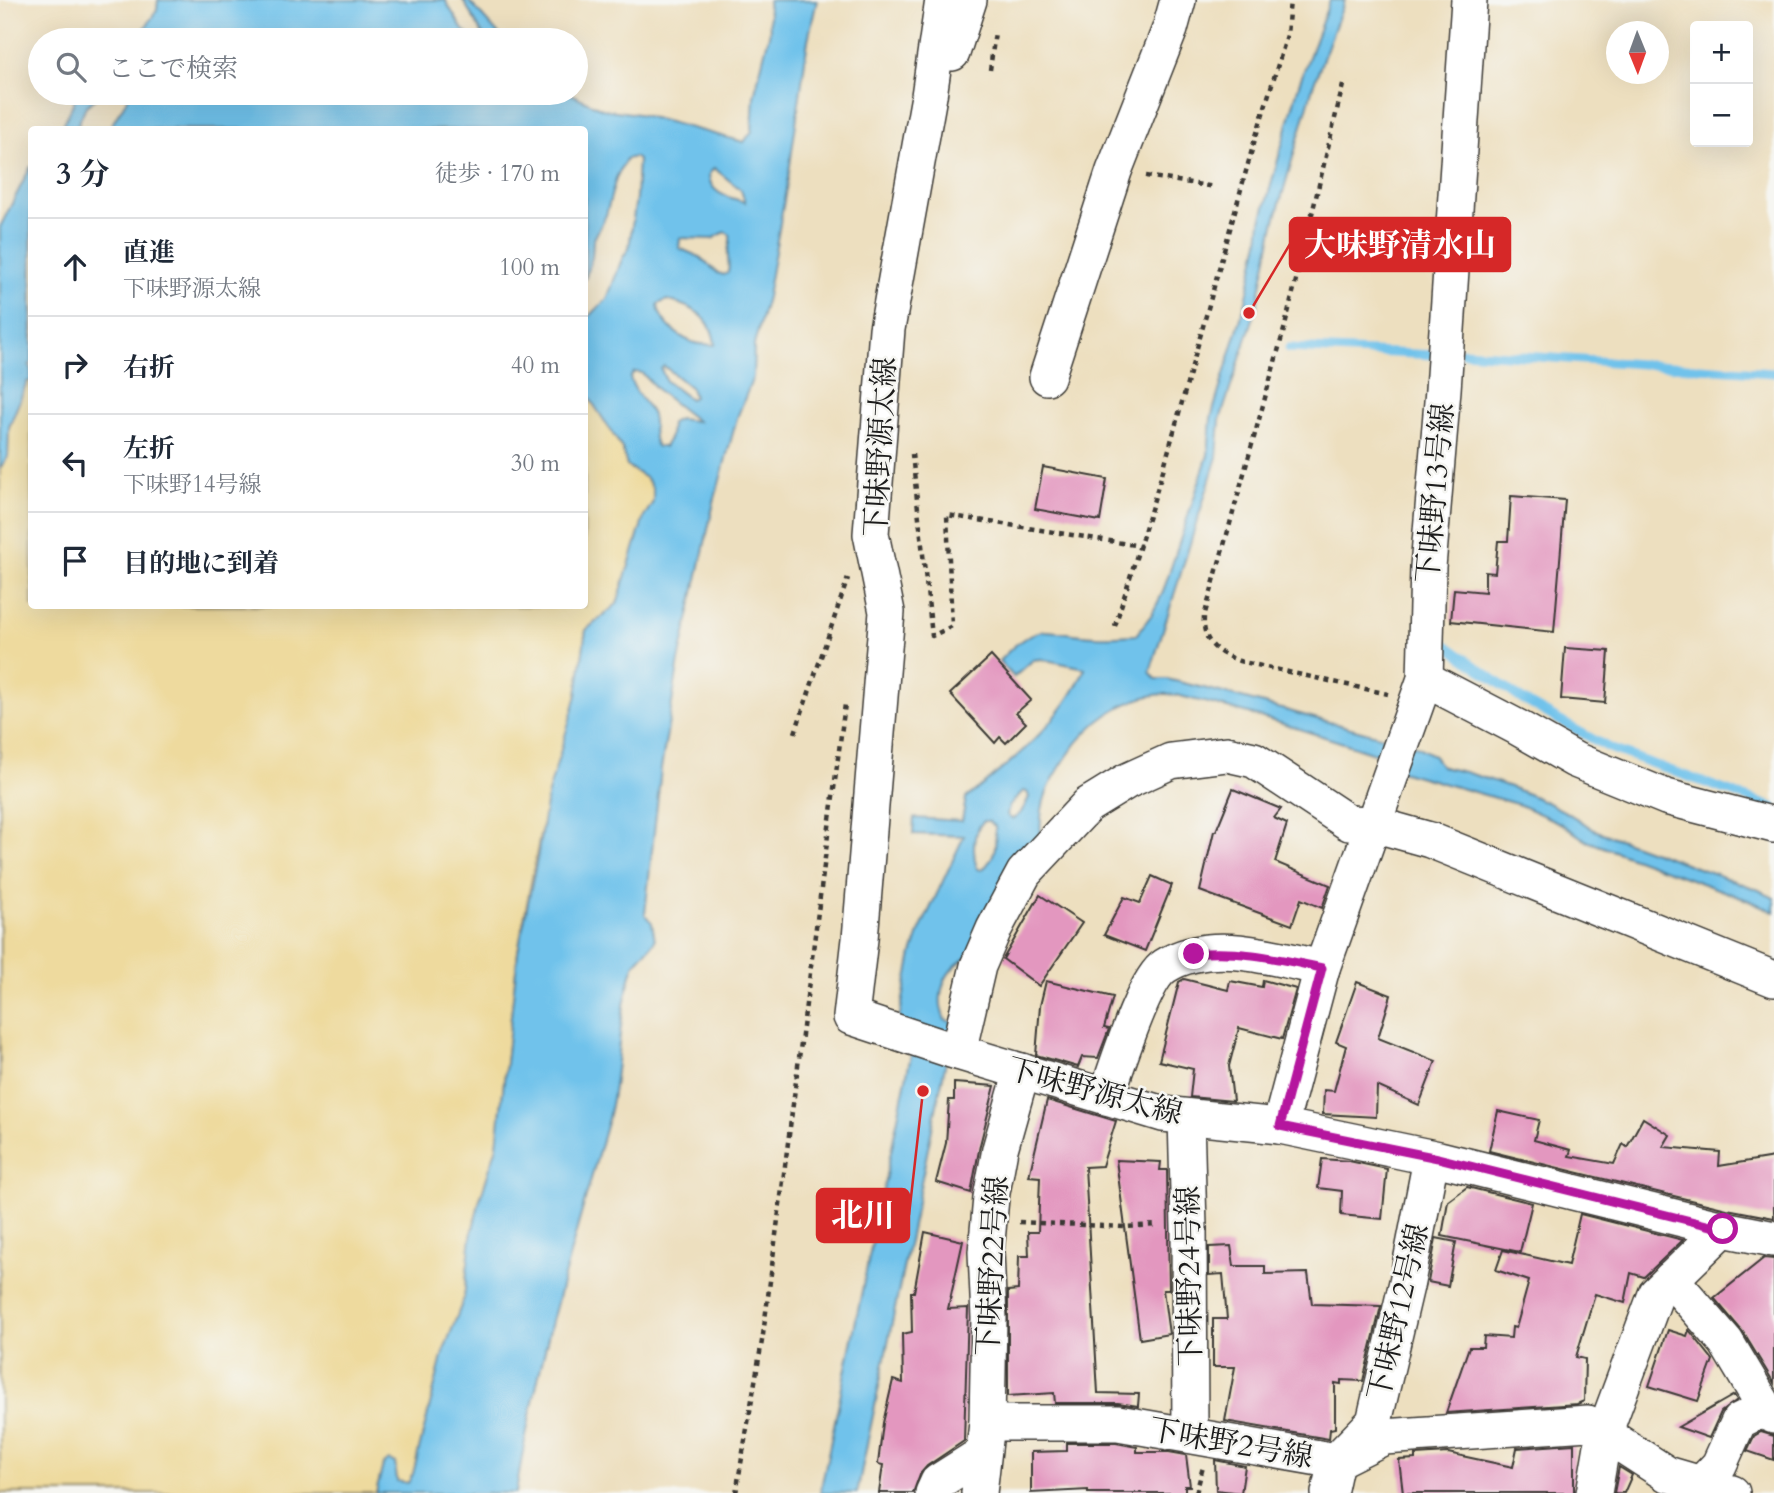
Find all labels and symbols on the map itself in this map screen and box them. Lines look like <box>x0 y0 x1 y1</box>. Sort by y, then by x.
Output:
north arrow <box>1606 21 1669 84</box>
callout: 大味野清水山 <box>1290 218 1510 271</box>
text: 大味野清水山 <box>1304 224 1496 268</box>
street label: 下味野源太線 <box>855 356 906 538</box>
street label: 下味野13号線 <box>1407 401 1464 585</box>
route end <box>1178 938 1209 969</box>
street label: 下味野源太線 <box>1003 1048 1187 1135</box>
street label: 下味野22号線 <box>967 1175 1018 1357</box>
street label: 下味野24号線 <box>1167 1185 1212 1367</box>
callout: 北川 <box>817 1189 909 1242</box>
text: 北川 <box>831 1194 895 1238</box>
route start <box>1707 1213 1738 1244</box>
street label: 下味野12号線 <box>1358 1219 1439 1405</box>
street label: 下味野2号線 <box>1146 1409 1316 1478</box>

